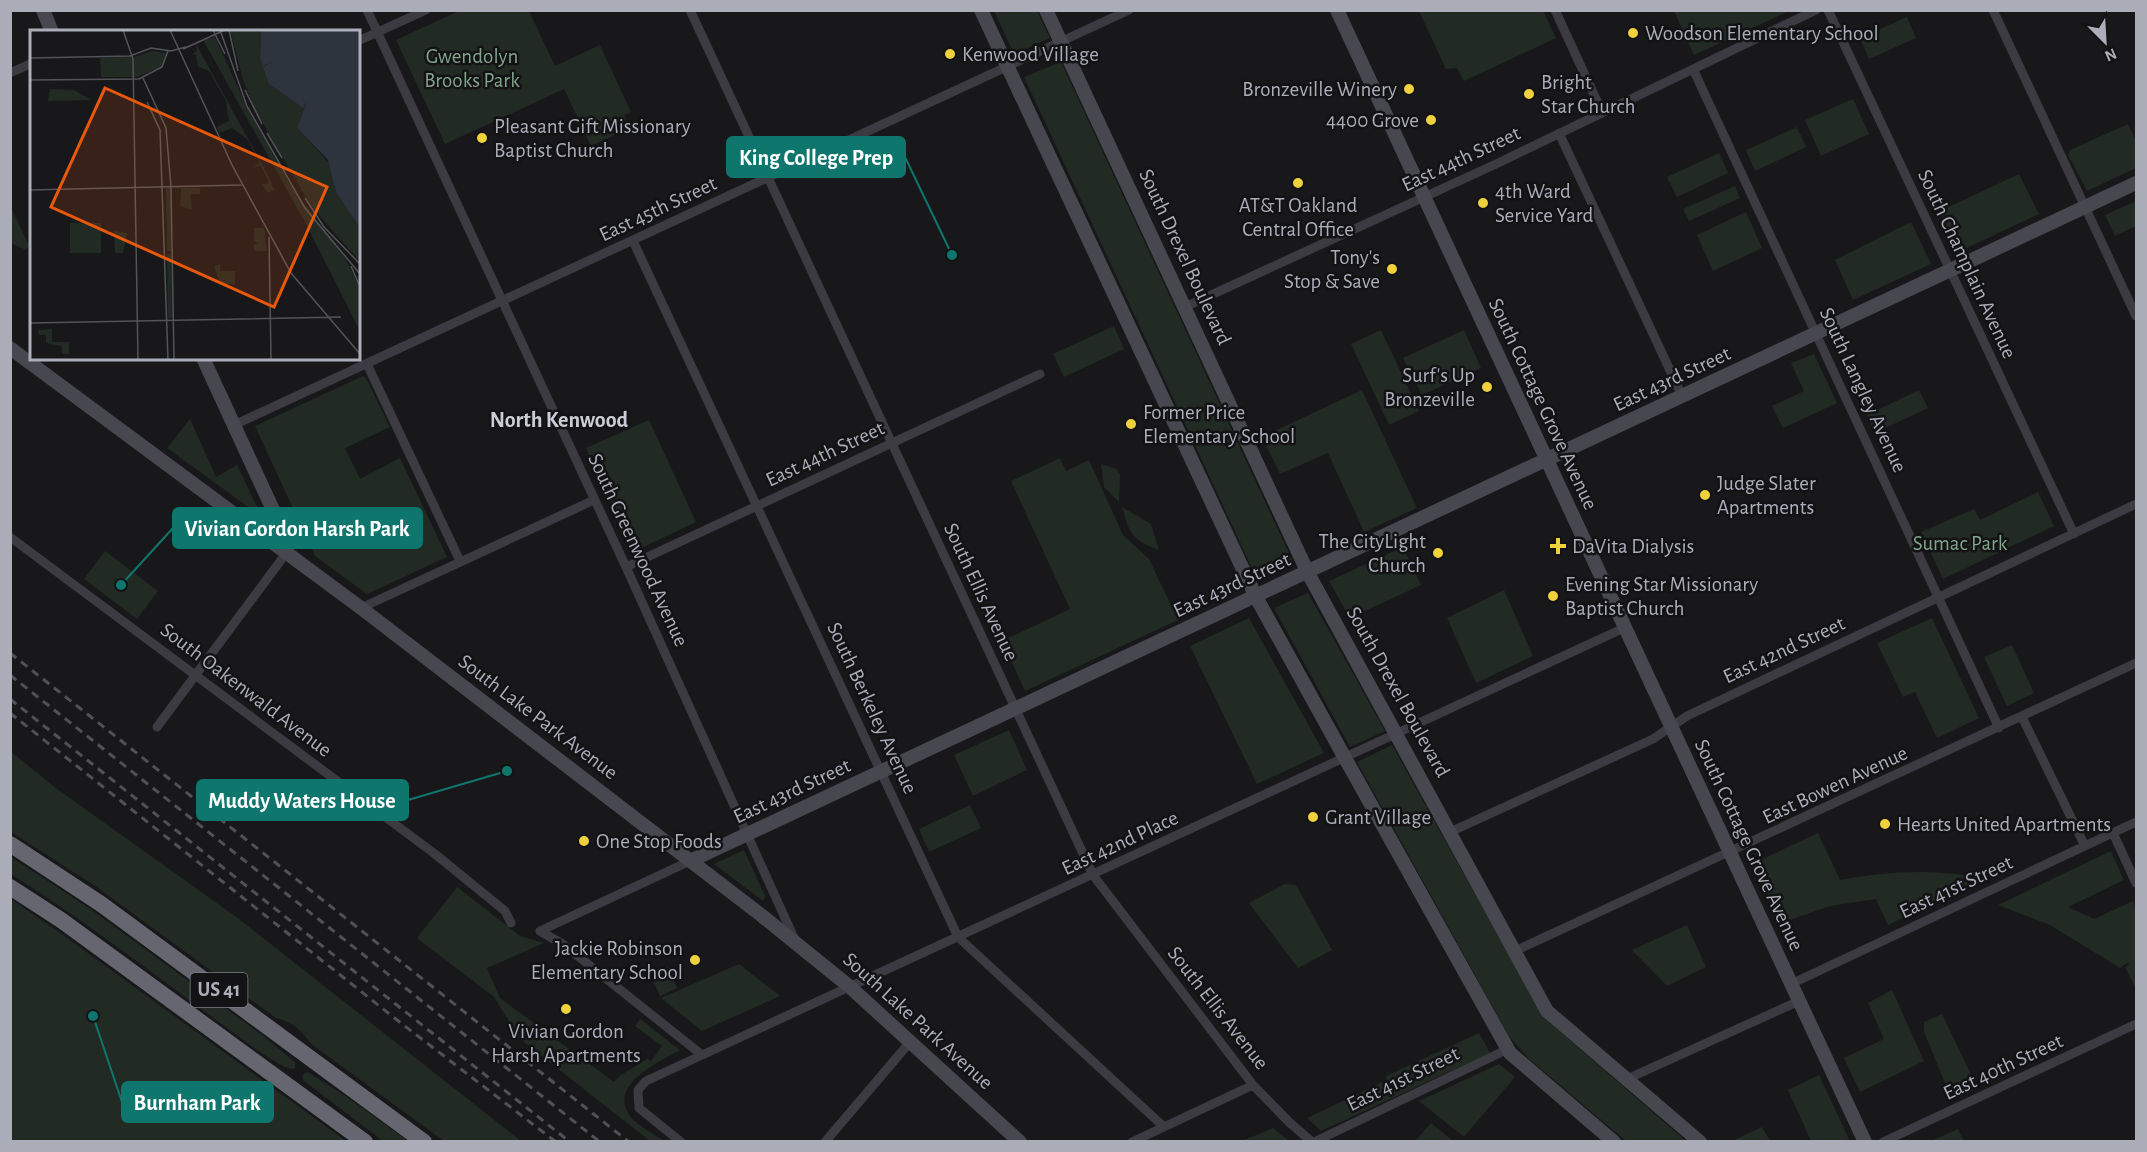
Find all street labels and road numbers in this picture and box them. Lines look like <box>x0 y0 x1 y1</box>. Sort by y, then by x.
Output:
street label: East 44th Street <box>1399 122 1524 196</box>
street label: South Drexel Boulevard <box>1135 166 1235 348</box>
street label: South Champlain Avenue <box>1914 166 2020 362</box>
street label: East 45th Street <box>596 173 720 245</box>
street label: South Cottage Grove Avenue <box>1485 295 1601 513</box>
street label: South Langley Avenue <box>1816 304 1910 476</box>
street label: East 43rd Street <box>1610 343 1734 415</box>
street label: East 44th Street <box>763 417 888 491</box>
street label: South Greenwood Avenue <box>584 450 692 650</box>
street label: South Ellis Avenue <box>940 520 1022 664</box>
street label: East 43rd Street <box>1170 549 1294 621</box>
street label: South Drexel Boulevard <box>1342 603 1454 781</box>
street label: East 42nd Street <box>1720 613 1848 687</box>
street label: South Oakenwald Avenue <box>157 619 335 761</box>
street label: South Berkeley Avenue <box>823 619 921 797</box>
street label: South Lake Park Avenue <box>454 650 622 784</box>
street label: South Cottage Grove Avenue <box>1691 736 1807 954</box>
street label: East Bowen Avenue <box>1759 742 1911 828</box>
street label: East 43rd Street <box>730 755 854 827</box>
street label: East 42nd Place <box>1059 807 1181 879</box>
street label: East 41st Street <box>1896 852 2016 922</box>
street label: South Ellis Avenue <box>1164 943 1272 1073</box>
street label: South Lake Park Avenue <box>839 949 997 1093</box>
road number: US 41 <box>190 973 248 1007</box>
street label: East 40th Street <box>1940 1030 2066 1104</box>
street label: East 41st Street <box>1344 1043 1463 1115</box>

